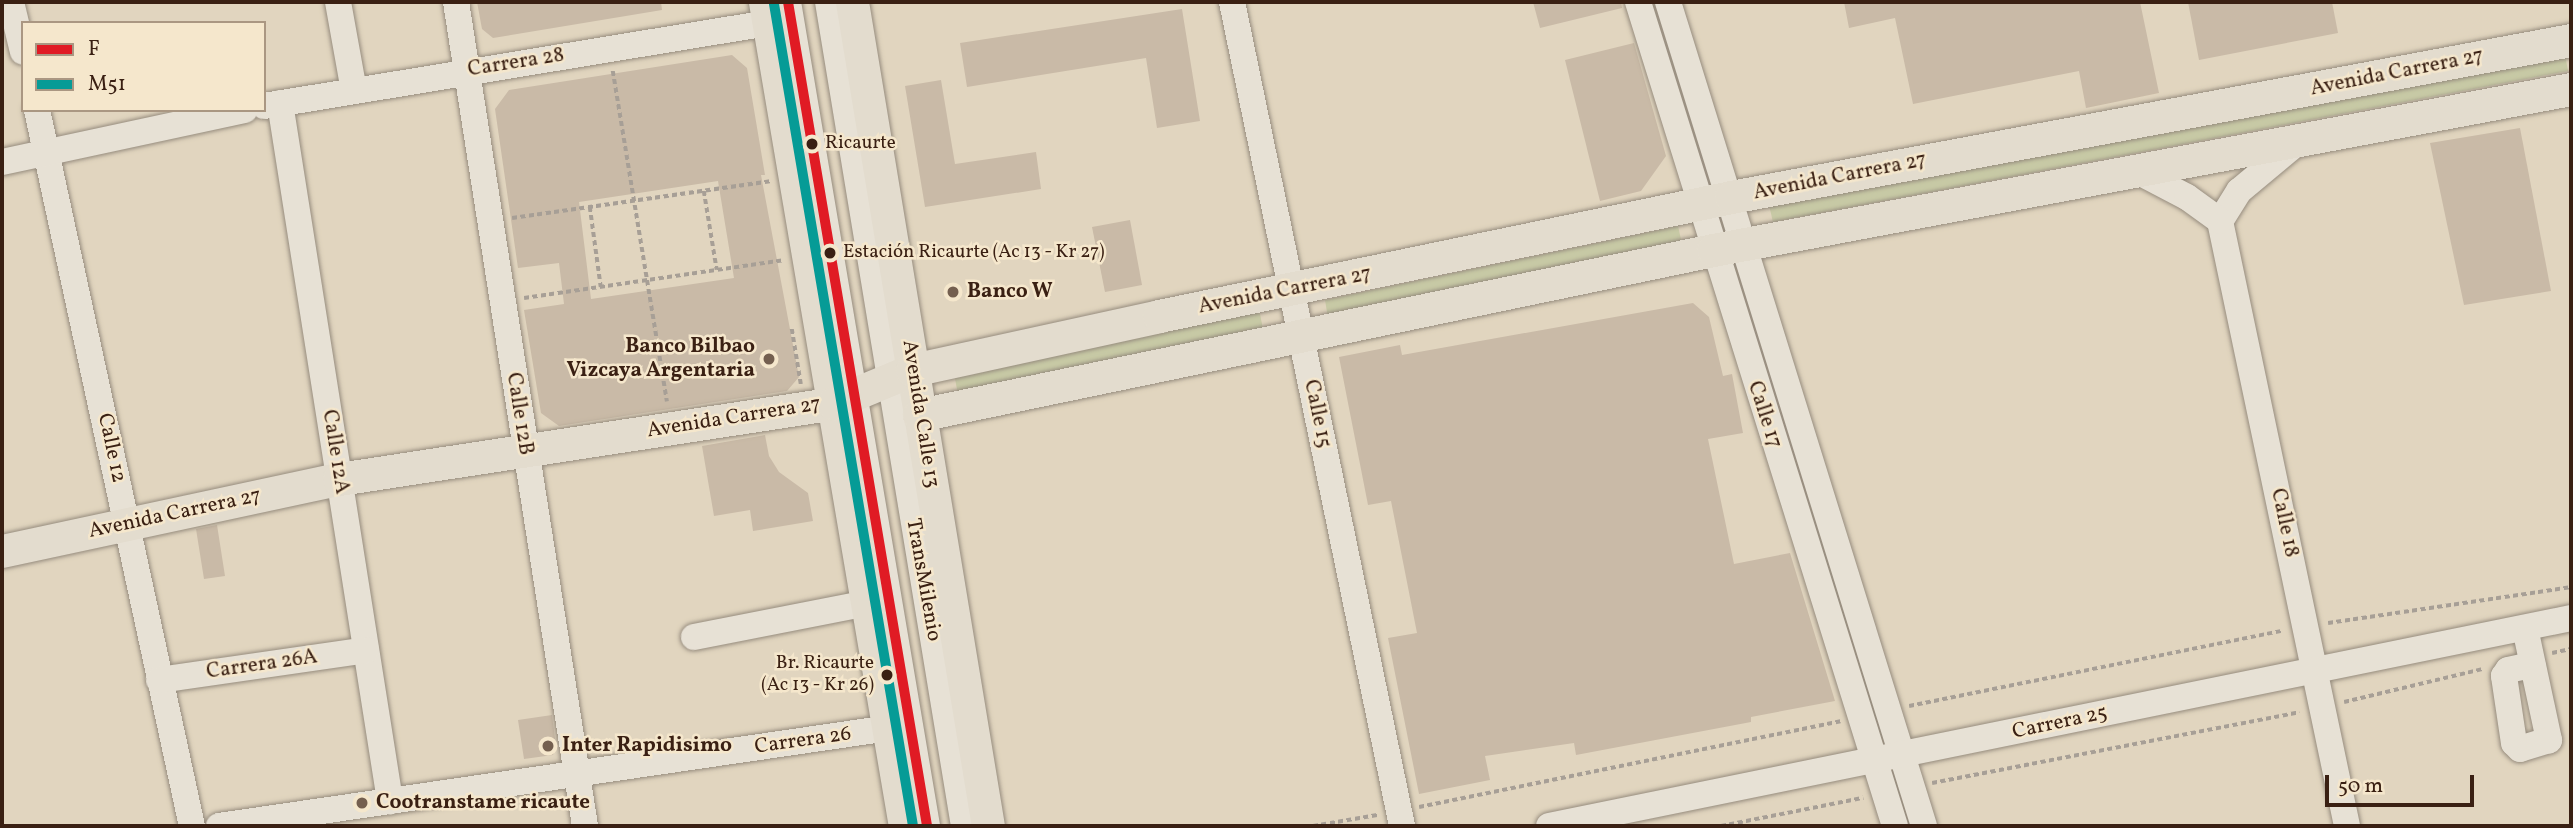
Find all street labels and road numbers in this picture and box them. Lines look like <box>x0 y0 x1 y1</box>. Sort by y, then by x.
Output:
street label: Carrera 28 <box>466 43 566 83</box>
street label: Avenida Carrera 27 <box>2308 44 2486 102</box>
street label: Avenida Carrera 27 <box>1751 148 1929 206</box>
street label: Avenida Carrera 27 <box>1196 262 1374 320</box>
street label: Avenida Calle 13 <box>896 338 944 490</box>
street label: Calle 12B <box>500 371 538 457</box>
street label: Calle 15 <box>1297 378 1337 450</box>
street label: Calle 17 <box>1741 378 1787 452</box>
street label: Avenida Carrera 27 <box>645 392 823 444</box>
street label: Calle 12A <box>316 408 354 496</box>
street label: Calle 12 <box>91 411 131 485</box>
street label: Avenida Carrera 27 <box>86 483 264 545</box>
street label: Calle 18 <box>2264 486 2304 560</box>
street label: TransMilenio <box>900 517 946 643</box>
street label: Carrera 26A <box>205 645 319 685</box>
street label: Carrera 25 <box>2010 701 2110 745</box>
street label: Carrera 26 <box>753 722 853 760</box>

